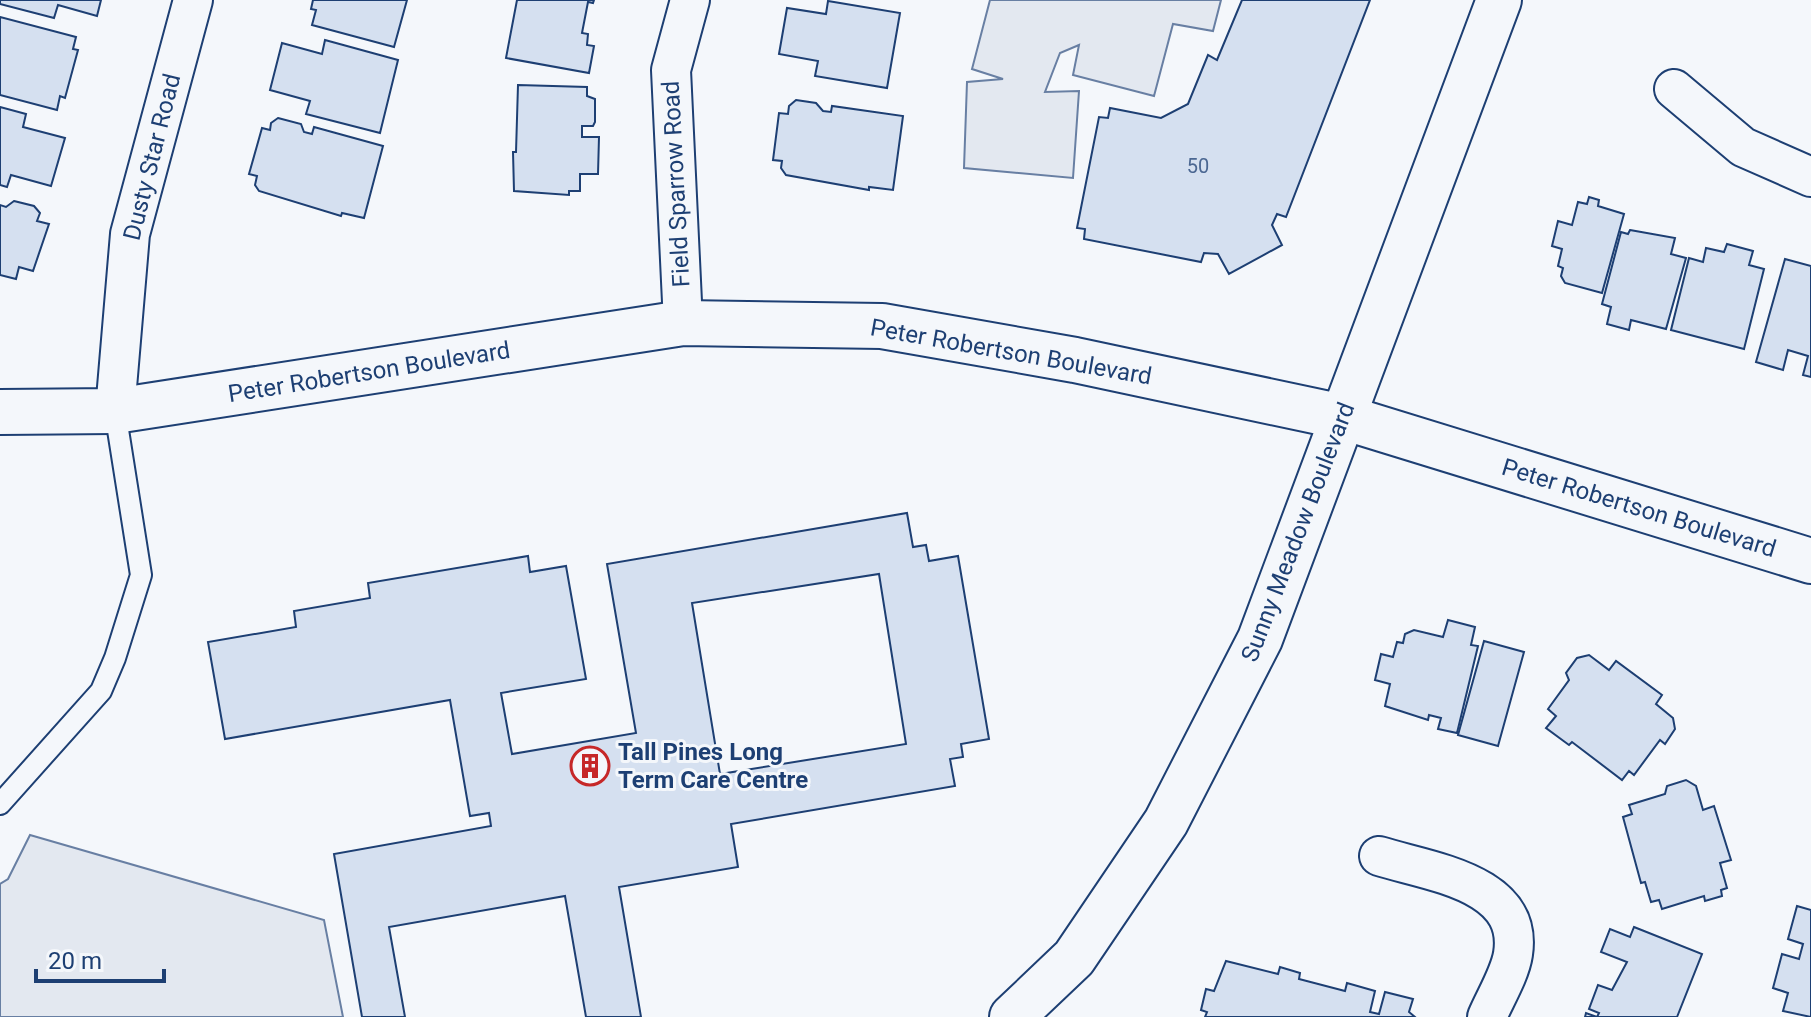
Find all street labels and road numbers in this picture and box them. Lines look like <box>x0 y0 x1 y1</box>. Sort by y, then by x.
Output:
street label: Dusty Star Road <box>118 71 186 243</box>
street label: Field Sparrow Road <box>657 80 695 288</box>
street label: Peter Robertson Boulevard <box>868 313 1154 391</box>
street label: Peter Robertson Boulevard <box>226 336 512 408</box>
street label: Sunny Meadow Boulevard <box>1236 398 1360 666</box>
street label: Peter Robertson Boulevard <box>1499 453 1779 563</box>

